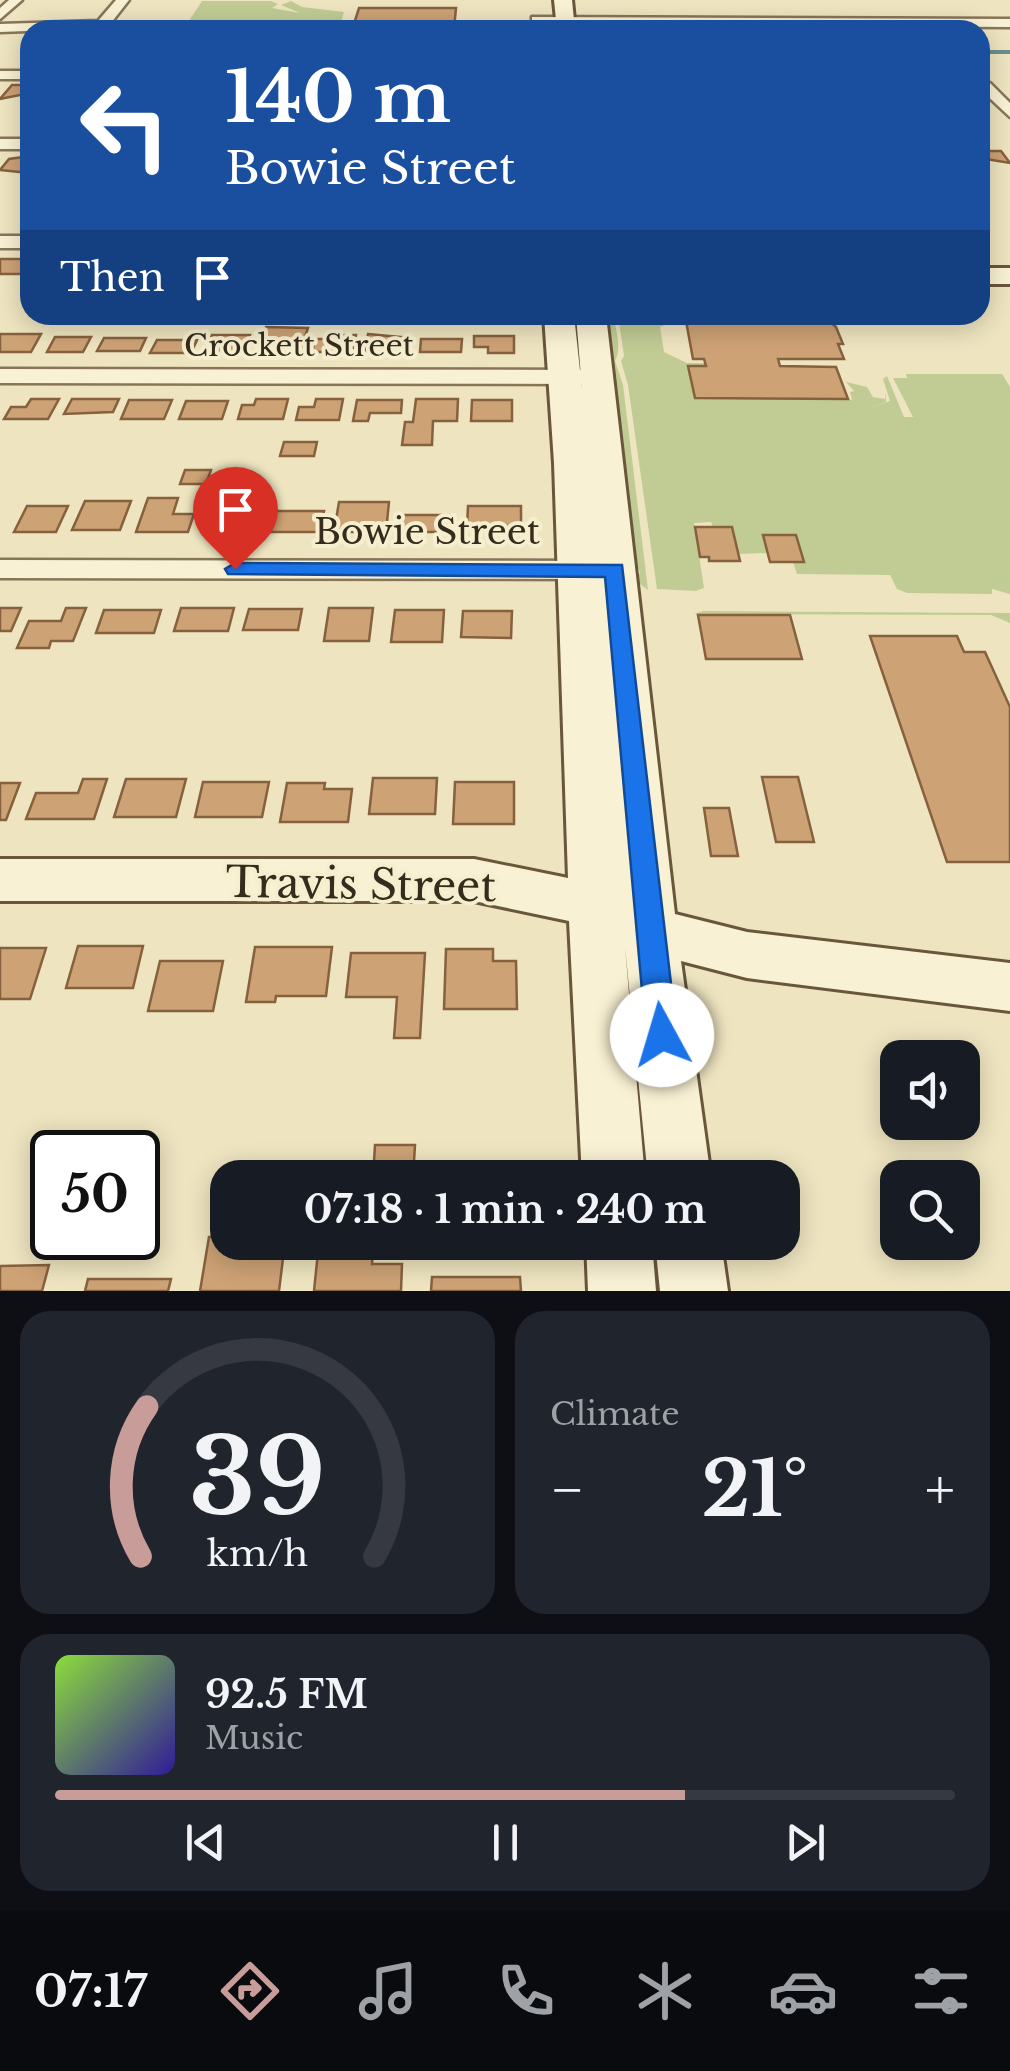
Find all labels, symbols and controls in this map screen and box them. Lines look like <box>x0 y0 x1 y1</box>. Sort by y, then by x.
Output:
text: 140 m <box>225 54 451 141</box>
icon: left <box>60 60 190 190</box>
text: Bowie Street <box>225 140 516 196</box>
icon: arrive <box>185 250 240 305</box>
text: Then <box>60 254 165 301</box>
street label: Crockett Street <box>184 327 415 364</box>
pin <box>193 467 278 570</box>
icon: arrive <box>208 482 263 537</box>
street label: Bowie Street <box>314 510 540 553</box>
street label: Travis Street <box>225 856 497 912</box>
position arrow <box>610 983 714 1087</box>
map controls <box>880 1040 980 1260</box>
button: sound <box>880 1040 980 1140</box>
speed limit sign: 50 <box>30 1130 160 1260</box>
button: search <box>880 1160 980 1260</box>
text: 07:18 · 1 min · 240 m <box>304 1186 706 1233</box>
text: Climate <box>550 1394 679 1434</box>
text: 39 <box>189 1413 326 1542</box>
text: 21° <box>702 1443 808 1536</box>
text: − <box>550 1456 585 1524</box>
text: + <box>925 1456 955 1524</box>
text: km/h <box>207 1531 308 1576</box>
text: 92.5 FM <box>205 1671 368 1718</box>
text: Music <box>205 1718 303 1758</box>
icon: previous <box>178 1815 233 1870</box>
icon: pause <box>478 1815 533 1870</box>
icon: next <box>778 1815 833 1870</box>
icon: directions <box>215 1956 285 2026</box>
icon: music <box>353 1956 423 2026</box>
icon: phone <box>491 1956 561 2026</box>
icon: climate <box>630 1956 700 2026</box>
icon: car <box>768 1956 838 2026</box>
icon: filters <box>906 1956 976 2026</box>
text: 07:17 <box>34 1963 147 2019</box>

